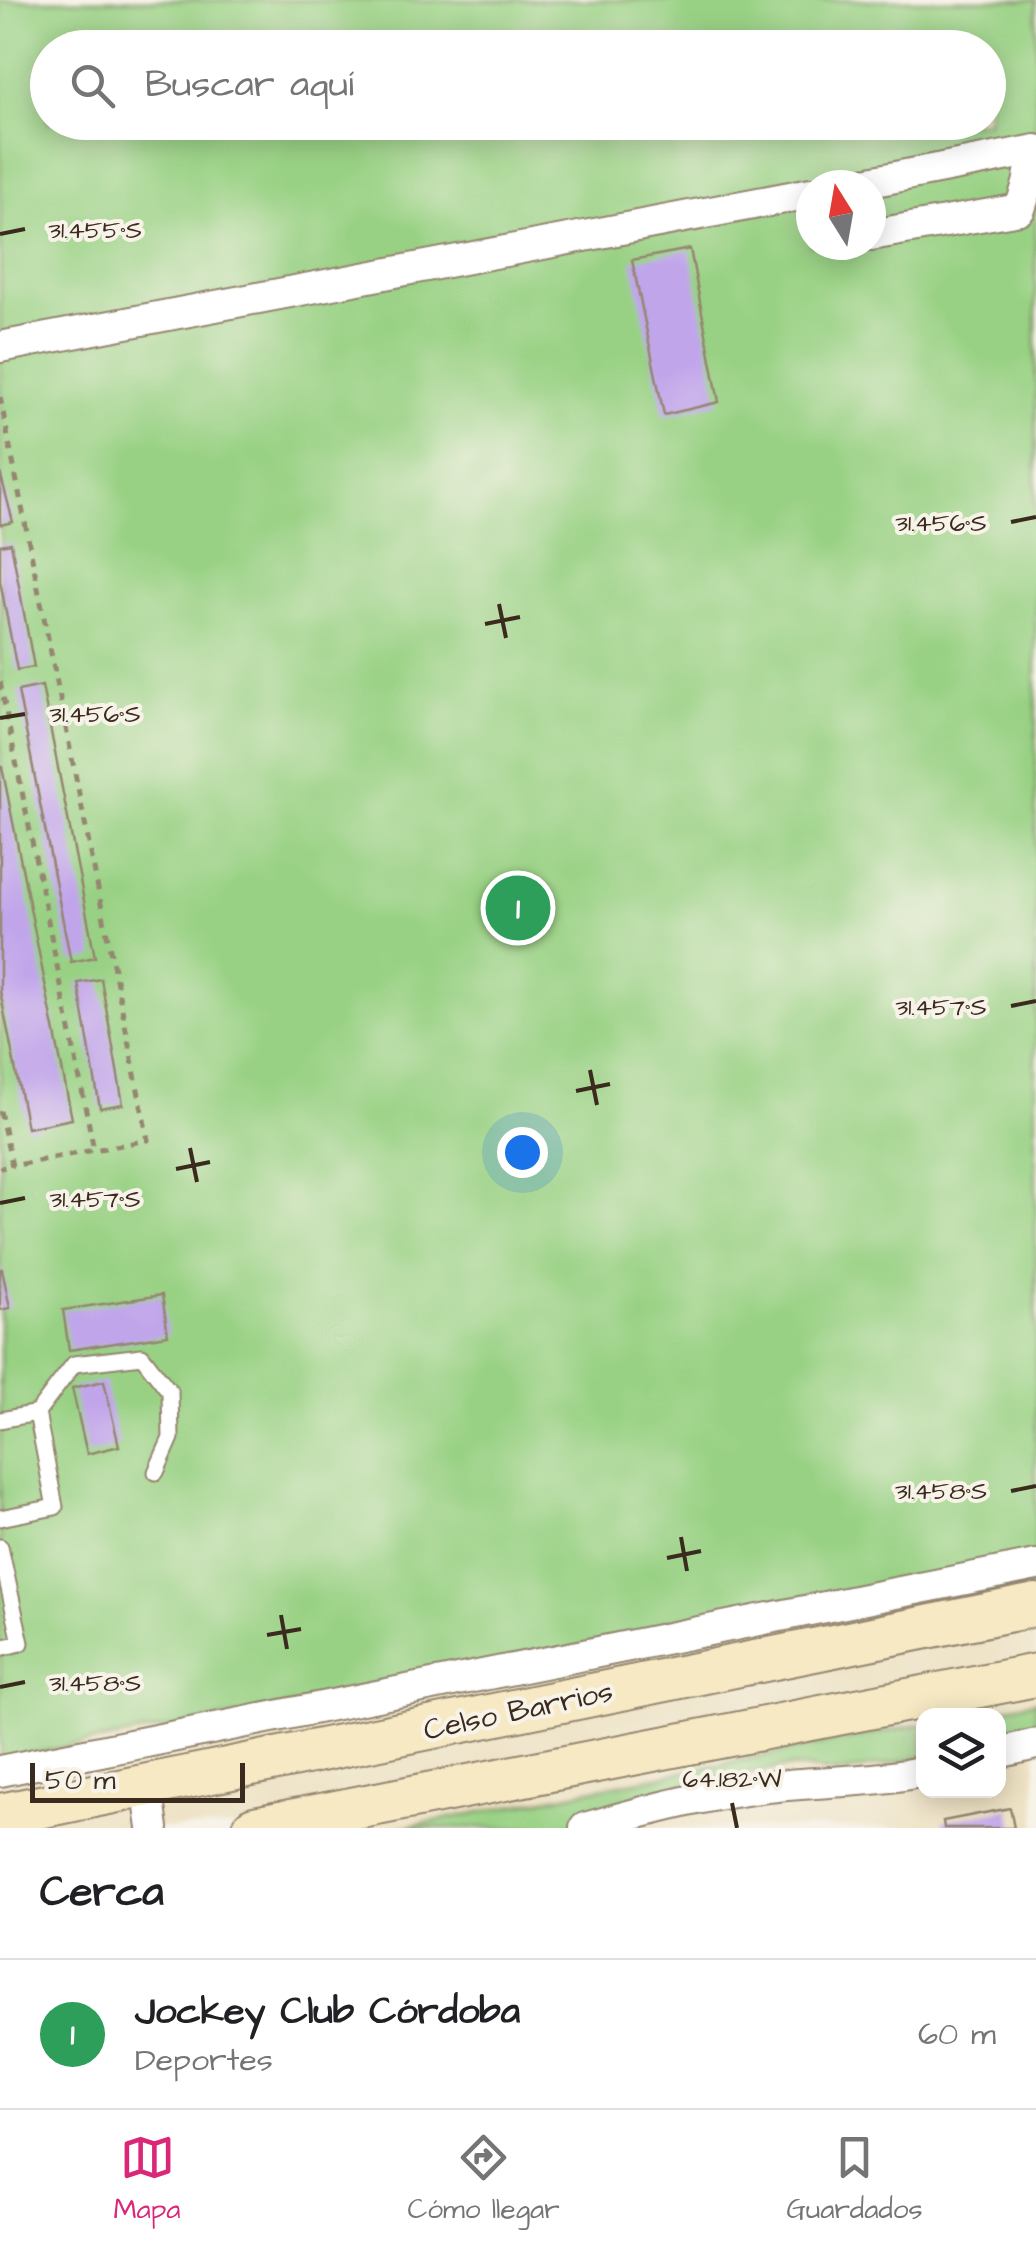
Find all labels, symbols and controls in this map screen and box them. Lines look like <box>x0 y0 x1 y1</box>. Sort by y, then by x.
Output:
search box <box>30 30 1006 140</box>
icon: search <box>65 58 120 113</box>
text: Buscar aquí <box>145 59 354 111</box>
north arrow <box>796 170 886 260</box>
text: 31.455°S <box>48 213 142 248</box>
text: 31.456°S <box>895 506 987 541</box>
text: 31.456°S <box>49 697 141 732</box>
pin: 1 <box>486 870 550 946</box>
text: 31.457°S <box>895 990 987 1025</box>
your location <box>497 1127 548 1178</box>
text: 31.457°S <box>49 1182 141 1217</box>
text: 31.458°S <box>895 1474 987 1509</box>
text: 31.458°S <box>49 1666 141 1701</box>
street label: Celso Barrios <box>420 1670 617 1752</box>
map controls <box>916 1708 1006 1798</box>
button: layers <box>916 1708 1006 1798</box>
scale bar <box>30 1758 245 1802</box>
text: 50 m <box>45 1761 116 1800</box>
text: 64.182°W <box>683 1762 782 1797</box>
text: Cerca <box>40 1864 164 1922</box>
text: Jockey Club Córdoba <box>135 1986 520 2038</box>
text: 1 <box>70 2012 75 2057</box>
text: 60 m <box>918 2012 996 2057</box>
text: Deportes <box>135 2038 273 2083</box>
tab: Mapa <box>113 2130 181 2229</box>
tab: Cómo llegar <box>407 2130 560 2229</box>
tab: Guardados <box>787 2130 923 2229</box>

